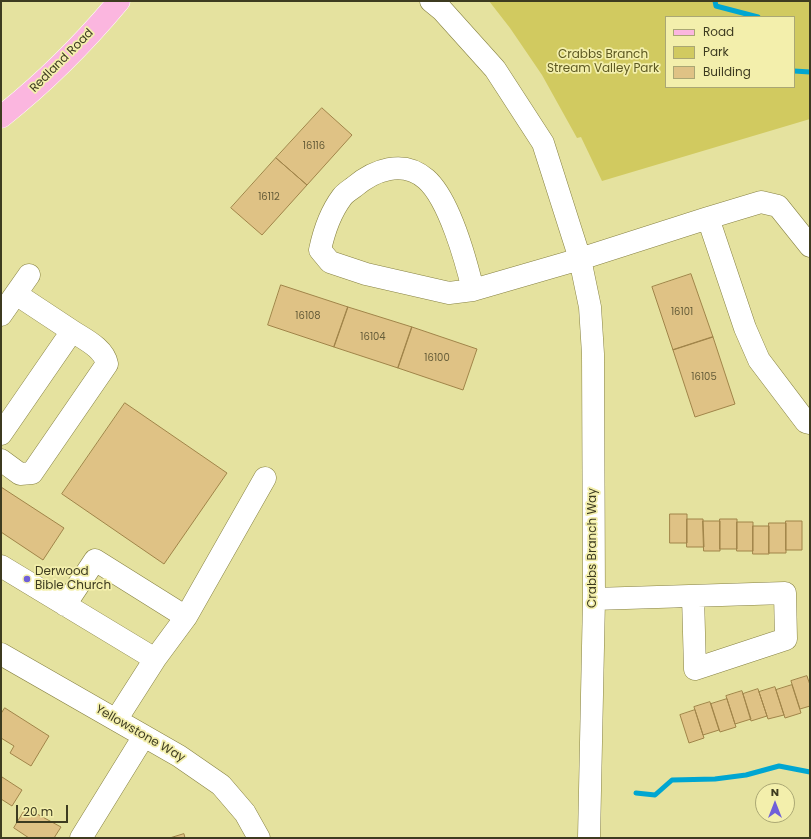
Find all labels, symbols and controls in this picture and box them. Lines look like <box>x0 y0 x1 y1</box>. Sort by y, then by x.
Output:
legend <box>665 16 795 88</box>
text: Road <box>703 23 734 40</box>
street label: Redland Road <box>27 26 97 96</box>
text: Park <box>703 43 729 60</box>
park label: Crabbs Branch Stream Valley Park <box>547 48 659 76</box>
text: Building <box>703 63 751 80</box>
house number: 16116 <box>303 140 325 152</box>
house number: 16112 <box>258 191 280 203</box>
house number: 16101 <box>671 306 693 318</box>
house number: 16108 <box>295 310 321 322</box>
house number: 16104 <box>360 331 386 343</box>
house number: 16100 <box>424 352 450 364</box>
house number: 16105 <box>691 371 717 383</box>
street label: Crabbs Branch Way <box>586 488 600 608</box>
place label: Derwood Bible Church <box>35 565 111 593</box>
marker: Derwood Bible Church <box>22 574 32 584</box>
street label: Yellowstone Way <box>93 702 187 766</box>
north arrow <box>755 783 795 823</box>
text: N <box>771 784 779 800</box>
scale bar <box>18 797 70 823</box>
text: 20 m <box>23 803 53 820</box>

